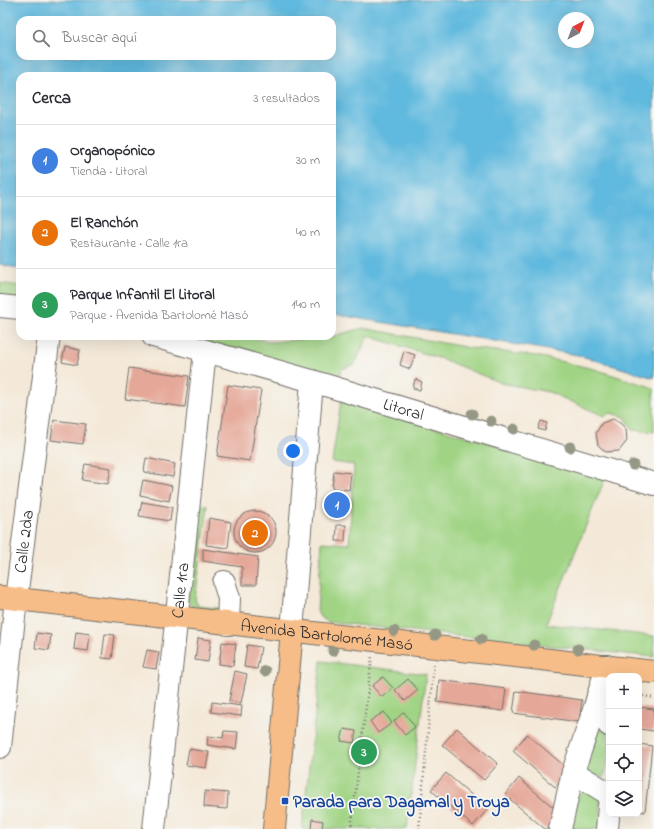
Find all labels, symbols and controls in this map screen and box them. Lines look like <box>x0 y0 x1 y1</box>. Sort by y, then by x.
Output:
north arrow <box>558 12 594 48</box>
search box <box>16 16 336 60</box>
icon: search <box>30 27 52 49</box>
text: Buscar aquí <box>62 27 137 49</box>
text: Cerca <box>32 86 71 111</box>
text: 3 resultados <box>253 89 320 108</box>
text: Organopónico <box>70 140 155 162</box>
text: 1 <box>43 151 47 170</box>
text: 30 m <box>296 151 320 170</box>
text: Tienda · Litoral <box>70 162 147 181</box>
text: El Ranchón <box>70 212 138 234</box>
text: 2 <box>42 223 48 242</box>
text: 40 m <box>296 223 320 242</box>
text: Restaurante · Calle 1ra <box>70 234 188 253</box>
text: Parque Infantil El Litoral <box>70 284 215 306</box>
text: 3 <box>42 295 48 314</box>
text: 140 m <box>292 295 320 314</box>
text: Parque · Avenida Bartolomé Masó <box>70 306 248 325</box>
street label: Litoral <box>380 392 427 428</box>
your location <box>283 441 303 461</box>
pin: 1 <box>324 490 350 520</box>
street label: Calle 2da <box>8 509 41 574</box>
pin: 2 <box>242 518 268 548</box>
street label: Calle 1ra <box>166 561 196 620</box>
street label: Avenida Bartolomé Masó <box>239 614 414 658</box>
map controls <box>606 673 642 817</box>
button: + <box>606 673 642 709</box>
button: − <box>606 709 642 745</box>
pin: 3 <box>351 737 377 767</box>
button: locate <box>606 745 642 781</box>
button: layers <box>606 781 642 817</box>
place label: Parada para Dagamal y Troya <box>293 790 510 817</box>
marker: Parada para Dagamal y Troya <box>280 796 290 806</box>

